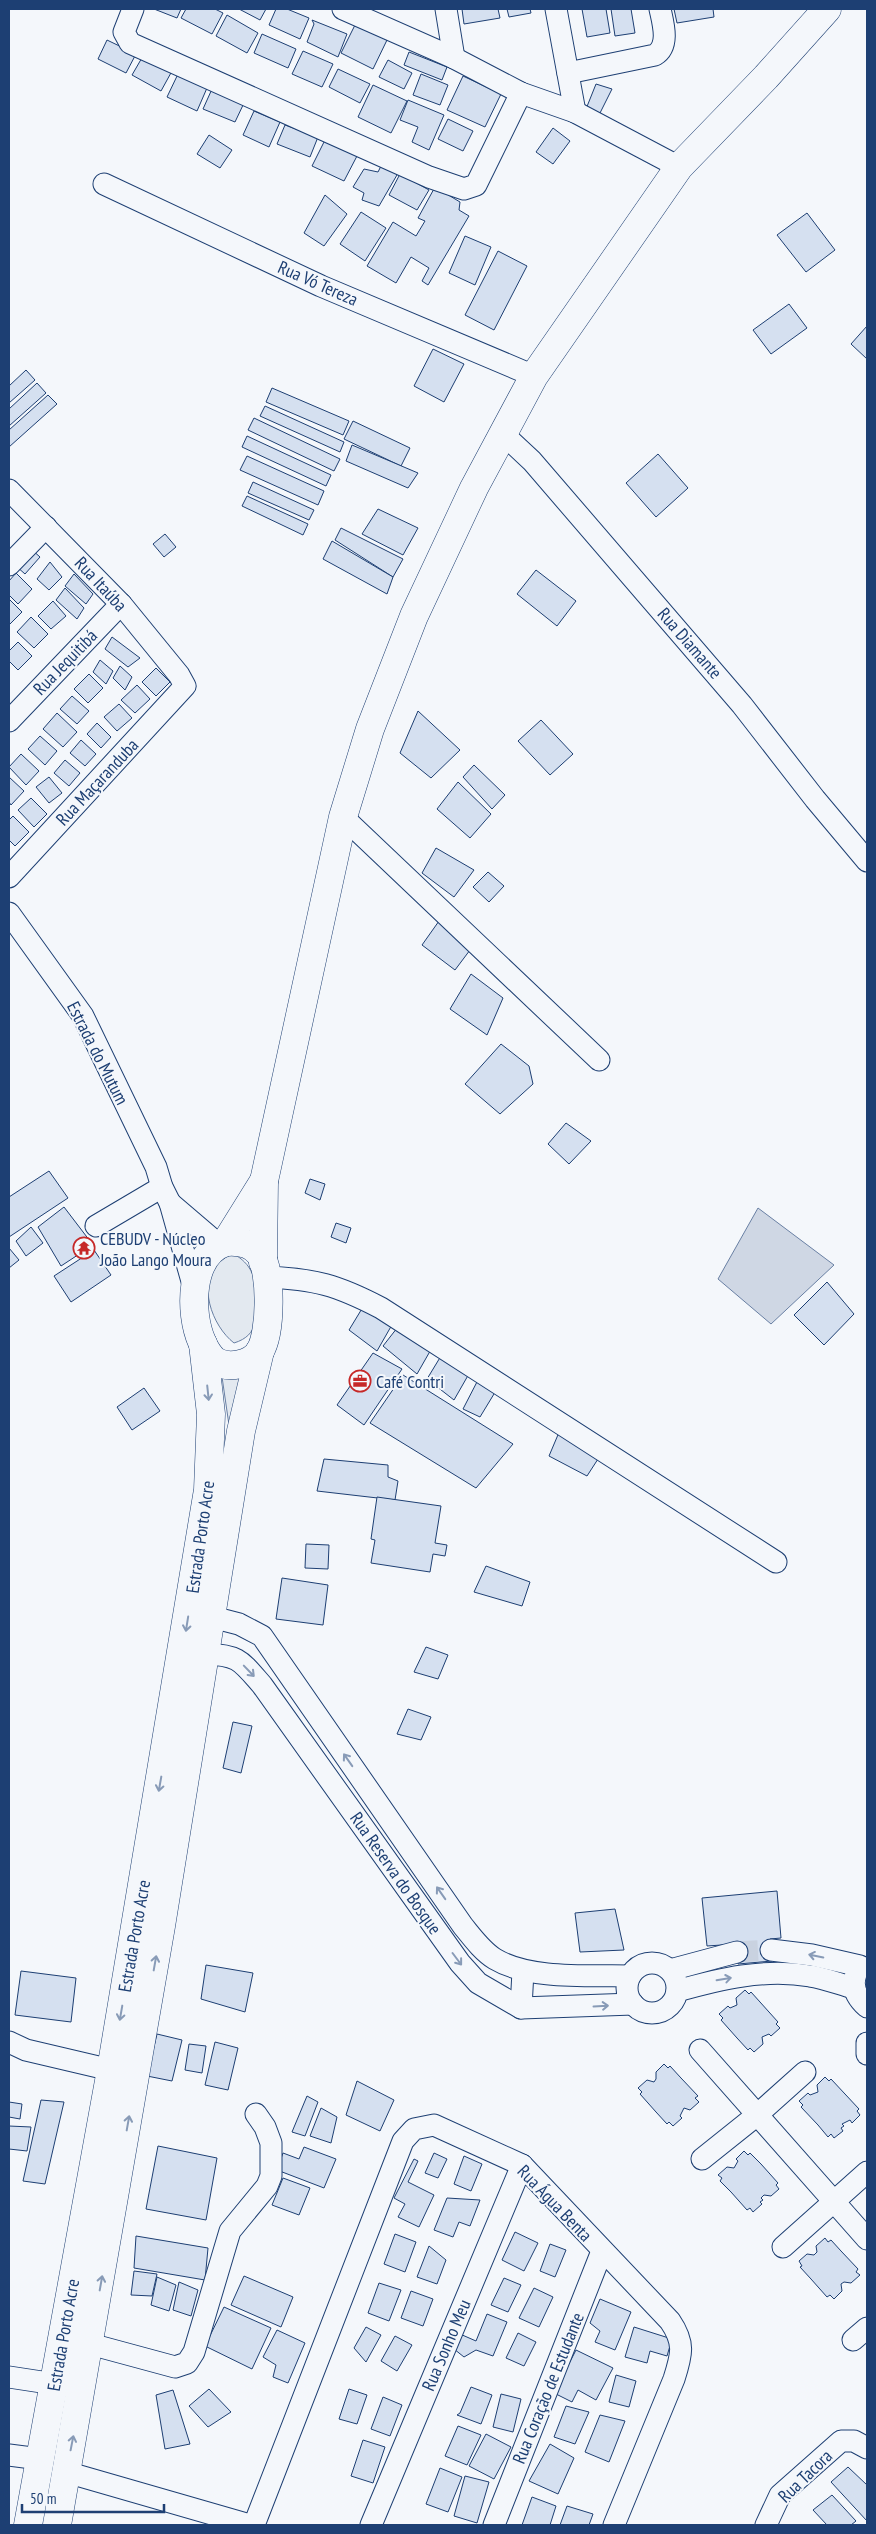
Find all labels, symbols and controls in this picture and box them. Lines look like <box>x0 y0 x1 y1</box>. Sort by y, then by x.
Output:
street label: Rua Vó Tereza <box>274 255 362 311</box>
street label: Rua Itaúba <box>70 552 132 616</box>
street label: Rua Diamante <box>653 603 727 683</box>
street label: Rua Jequitibá <box>28 624 102 700</box>
street label: Rua Maçaranduba <box>51 734 143 830</box>
street label: Estrada do Mutum <box>62 998 134 1108</box>
place label: CEBUDV - Núcleo João Lango Moura <box>99 1227 212 1271</box>
temple icon: CEBUDV - Núcleo João Lango Moura <box>72 1236 96 1260</box>
office icon: Café Contri <box>348 1369 372 1393</box>
place label: Café Contri <box>376 1370 444 1393</box>
one-way arrow <box>203 1385 213 1401</box>
street label: Estrada Porto Acre <box>181 1479 219 1595</box>
one-way arrow <box>182 1615 192 1631</box>
one-way arrow <box>243 1664 255 1677</box>
one-way arrow <box>343 1753 353 1767</box>
one-way arrow <box>154 1775 164 1791</box>
street label: Rua Reserva do Bosque <box>345 1807 447 1939</box>
street label: Estrada Porto Acre <box>113 1878 155 1994</box>
one-way arrow <box>436 1886 446 1900</box>
one-way arrow <box>451 1951 462 1965</box>
one-way arrow <box>808 1951 824 1960</box>
one-way arrow <box>151 1955 161 1971</box>
one-way arrow <box>716 1973 732 1983</box>
one-way arrow <box>593 2001 609 2010</box>
one-way arrow <box>116 2005 126 2021</box>
one-way arrow <box>123 2115 133 2131</box>
street label: Rua Água Benta <box>513 2160 597 2246</box>
one-way arrow <box>96 2275 106 2291</box>
street label: Estrada Porto Acre <box>42 2277 84 2393</box>
street label: Rua Sonho Meu <box>416 2296 476 2394</box>
street label: Rua Coração de Estudante <box>507 2309 589 2467</box>
one-way arrow <box>67 2435 77 2451</box>
street label: Rua Tacora <box>773 2445 837 2507</box>
scale bar <box>22 2482 165 2514</box>
text: 50 m <box>30 2489 56 2508</box>

